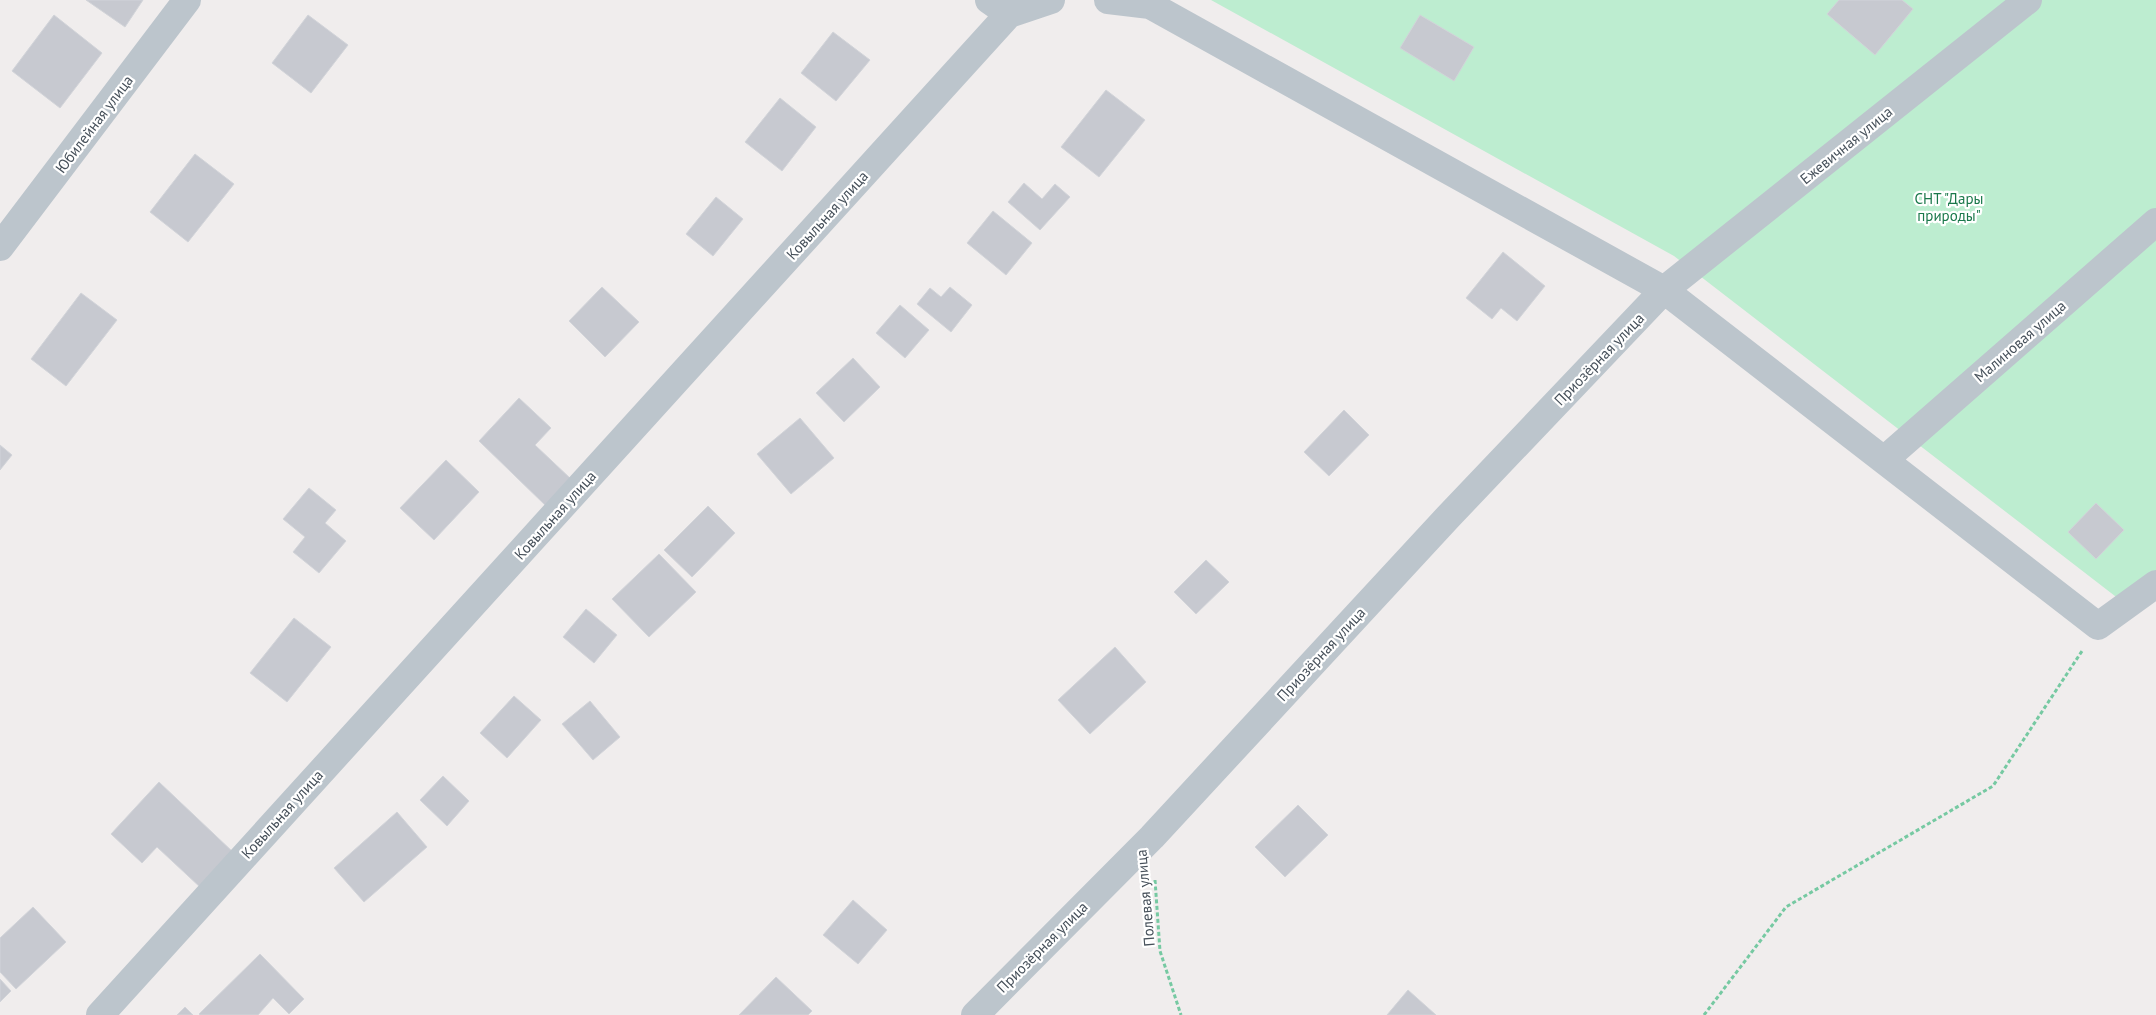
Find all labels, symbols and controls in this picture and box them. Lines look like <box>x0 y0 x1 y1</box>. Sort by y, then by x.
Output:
street label: Юбилейная улица <box>51 71 137 177</box>
street label: Ежевичная улица <box>1796 102 1896 188</box>
street label: Ковыльная улица <box>782 167 872 263</box>
park label: СНТ "Дары природы" <box>1915 189 1983 225</box>
street label: Малиновая улица <box>1970 296 2070 386</box>
street label: Приозёрная улица <box>1550 309 1648 409</box>
street label: Ковыльная улица <box>510 467 600 563</box>
street label: Приозёрная улица <box>1273 603 1369 705</box>
street label: Ковыльная улица <box>237 766 327 862</box>
street label: Полевая улица <box>1131 849 1159 947</box>
street label: Приозёрная улица <box>992 897 1092 997</box>

